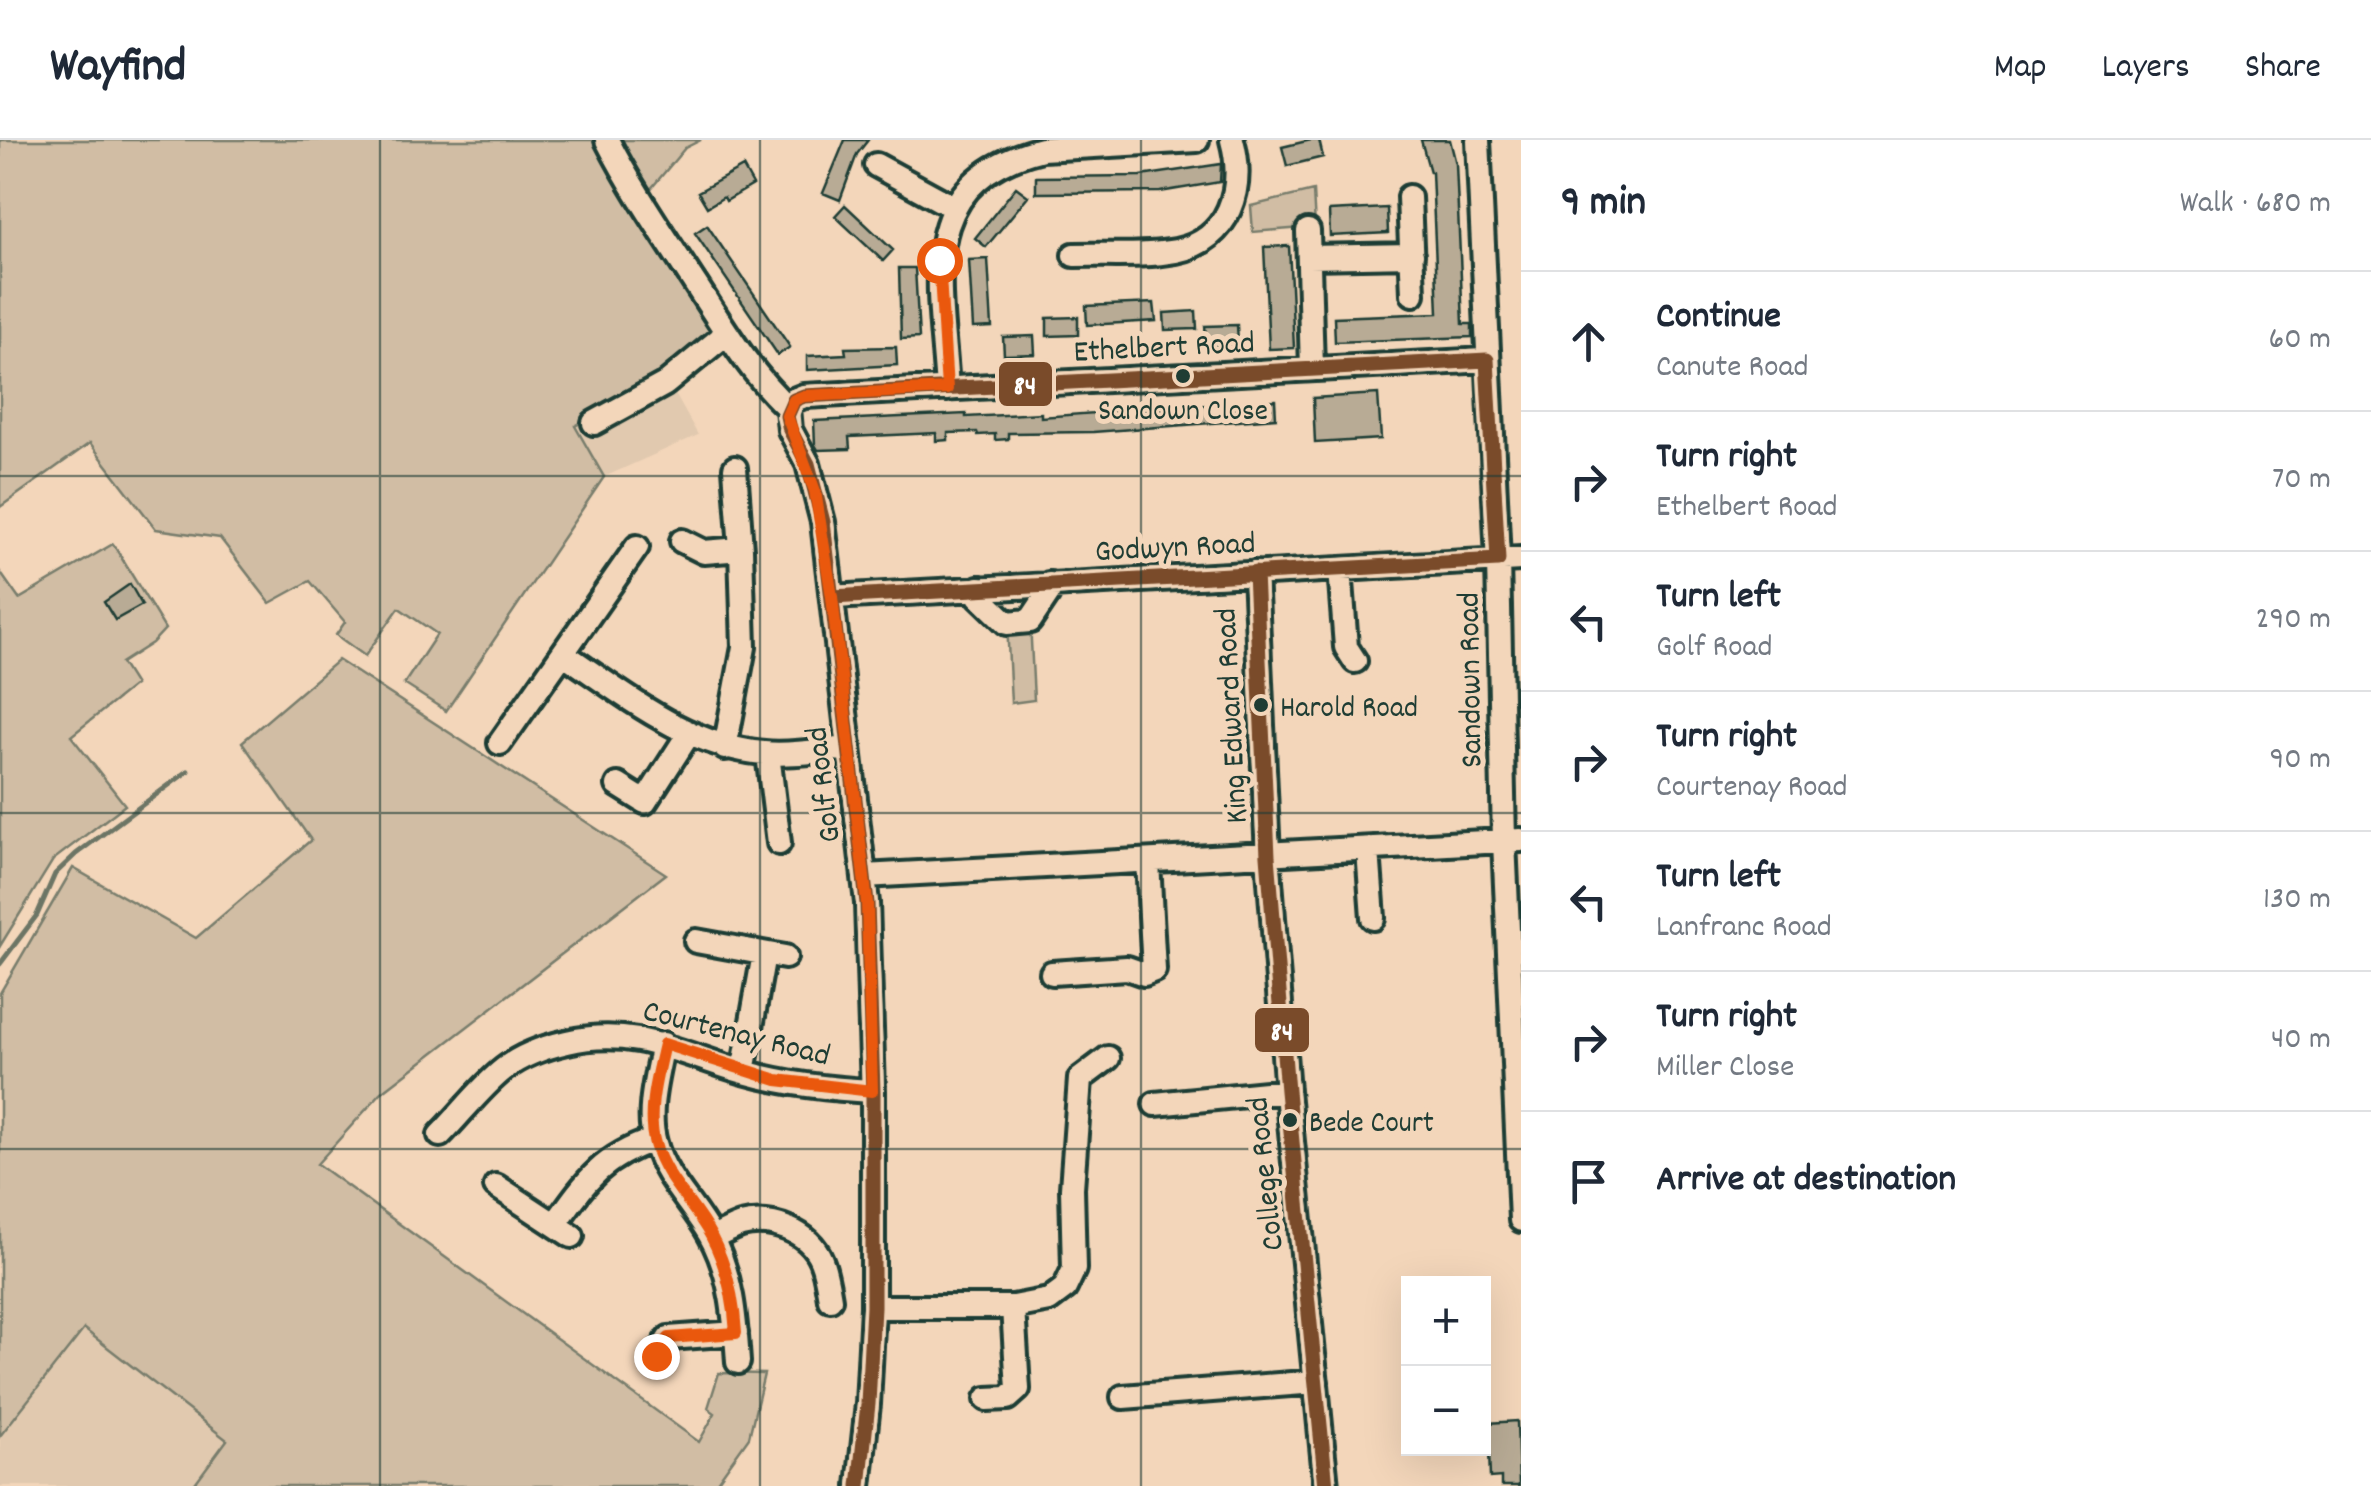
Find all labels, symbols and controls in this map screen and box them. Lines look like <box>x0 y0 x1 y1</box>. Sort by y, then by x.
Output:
text: Wayfind <box>50 35 186 104</box>
text: Map <box>1994 44 2047 94</box>
text: Layers <box>2102 44 2190 94</box>
text: Share <box>2245 44 2321 94</box>
text: 9 min <box>1561 175 1646 235</box>
text: Walk · 680 m <box>2180 182 2331 228</box>
route start <box>917 238 963 284</box>
text: Continue <box>1656 291 1781 346</box>
icon: ahead <box>1561 314 1616 369</box>
text: 60 m <box>2269 318 2331 364</box>
street label: Ethelbert Road <box>1072 322 1256 378</box>
text: Canute Road <box>1656 346 1808 392</box>
line badge: 84 <box>997 360 1054 408</box>
marker: Sandown Close <box>1173 366 1193 386</box>
text: 84 <box>1014 369 1036 409</box>
place label: Sandown Close <box>1098 392 1268 435</box>
text: Turn right <box>1656 431 1797 486</box>
icon: right <box>1561 454 1616 509</box>
text: 70 m <box>2272 458 2331 504</box>
text: Ethelbert Road <box>1656 486 1837 532</box>
street label: Godwyn Road <box>1094 523 1257 577</box>
text: Turn left <box>1656 571 1781 626</box>
street label: Sandown Road <box>1448 592 1498 768</box>
icon: left <box>1561 594 1616 649</box>
text: 290 m <box>2256 598 2331 644</box>
street label: King Edward Road <box>1205 607 1263 825</box>
text: Golf Road <box>1656 626 1772 672</box>
place label: Harold Road <box>1280 689 1418 732</box>
marker: Harold Road <box>1251 695 1271 715</box>
text: Turn right <box>1656 711 1797 766</box>
street label: Golf Road <box>796 724 856 845</box>
icon: right <box>1561 734 1616 789</box>
text: 90 m <box>2270 738 2331 784</box>
text: Courtenay Road <box>1656 766 1848 812</box>
text: Turn left <box>1656 851 1781 906</box>
icon: left <box>1561 874 1616 929</box>
text: 130 m <box>2263 878 2331 924</box>
text: Lanfranc Road <box>1656 906 1832 952</box>
street label: Courtenay Road <box>637 990 834 1081</box>
text: Turn right <box>1656 991 1797 1046</box>
line badge: 84 <box>1253 1006 1311 1054</box>
icon: right <box>1561 1014 1616 1069</box>
text: 84 <box>1271 1015 1293 1055</box>
text: 40 m <box>2271 1018 2331 1064</box>
text: Miller Close <box>1656 1046 1794 1092</box>
street label: College Road <box>1237 1094 1299 1253</box>
place label: Bede Court <box>1309 1104 1434 1147</box>
marker: Bede Court <box>1280 1110 1300 1130</box>
icon: arrive <box>1561 1154 1616 1209</box>
text: Arrive at destination <box>1656 1154 1956 1209</box>
map controls <box>1401 1276 1491 1456</box>
button: + <box>1401 1276 1491 1366</box>
route end <box>634 1334 680 1380</box>
button: − <box>1401 1366 1491 1456</box>

